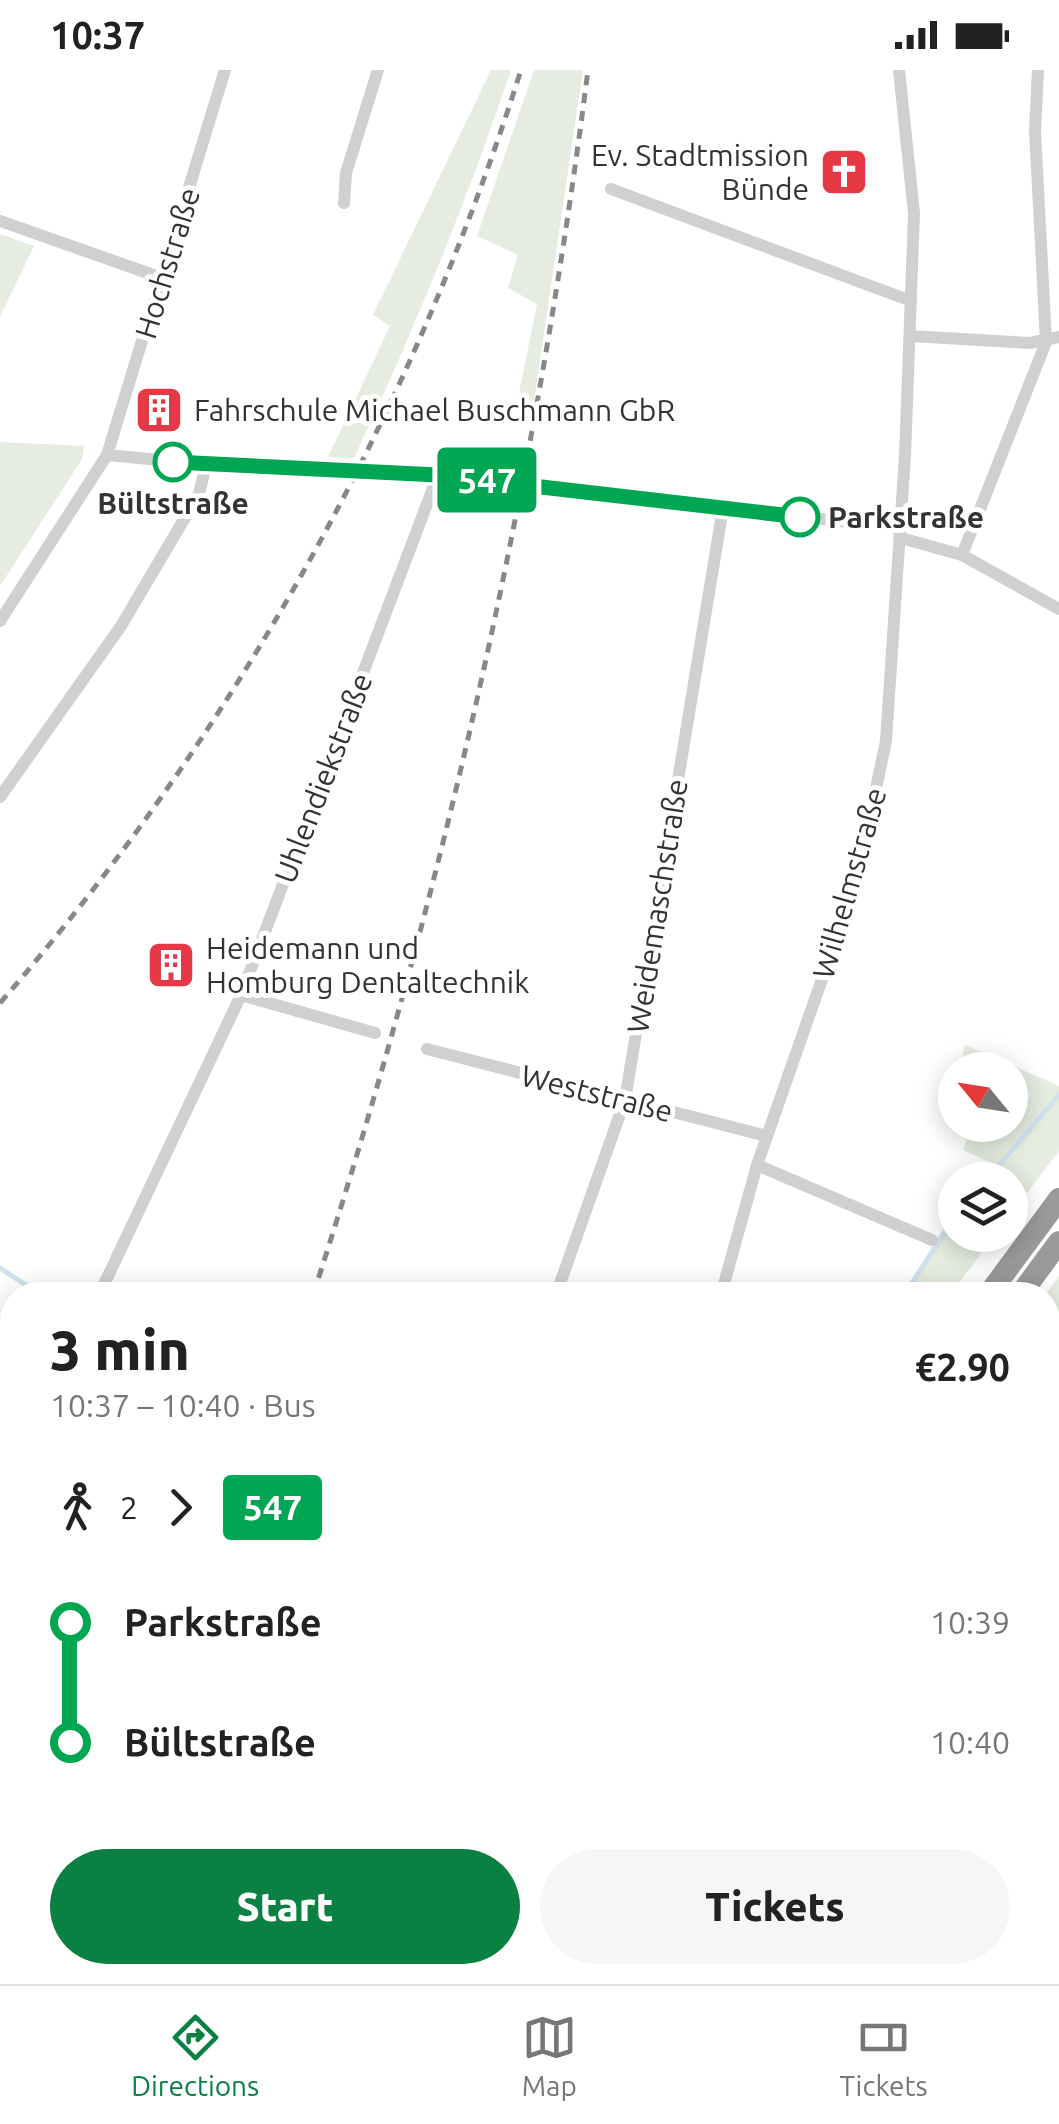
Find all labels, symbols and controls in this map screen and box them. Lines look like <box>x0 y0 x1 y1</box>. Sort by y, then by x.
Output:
text: 10:37 <box>50 14 145 56</box>
place label: Ev. Stadtmission Bünde <box>591 138 809 206</box>
church icon: Ev. Stadtmission Bünde <box>818 146 870 198</box>
street label: Hochstraße <box>128 184 206 342</box>
building icon: Fahrschule Michael Buschmann GbR <box>133 384 185 436</box>
place label: Fahrschule Michael Buschmann GbR <box>194 393 675 427</box>
marker: Bültstraße <box>154 443 192 481</box>
line badge: 547 <box>430 448 544 512</box>
text: 547 <box>457 460 517 500</box>
place label: Bültstraße <box>97 486 249 520</box>
marker: Parkstraße <box>781 498 819 536</box>
place label: Parkstraße <box>828 500 984 534</box>
street label: Uhlendiekstraße <box>267 668 379 888</box>
street label: Weidemaschstraße <box>620 776 694 1036</box>
street label: Wilhelmstraße <box>805 784 893 982</box>
place label: Heidemann und Homburg Dentaltechnik <box>206 931 529 999</box>
building icon: Heidemann und Homburg Dentaltechnik <box>145 939 197 991</box>
north arrow <box>938 1052 1028 1142</box>
map controls <box>938 1052 1028 1252</box>
street label: Weststraße <box>518 1058 676 1128</box>
button: layers <box>938 1162 1028 1252</box>
text: 3 min <box>50 1319 190 1380</box>
text: €2.90 <box>915 1346 1010 1388</box>
text: 10:37 – 10:40 · Bus <box>50 1387 316 1423</box>
icon: walk <box>50 1480 105 1535</box>
icon: forward <box>153 1480 208 1535</box>
text: 547 <box>243 1487 302 1527</box>
text: 2 <box>120 1489 138 1525</box>
text: Parkstraße <box>124 1601 322 1643</box>
text: 10:39 <box>930 1604 1010 1640</box>
text: Bültstraße <box>124 1721 316 1763</box>
text: 10:40 <box>930 1724 1010 1760</box>
button: Start <box>50 1849 520 1964</box>
button: Tickets <box>540 1849 1010 1964</box>
tab: Directions <box>131 2010 259 2101</box>
tab: Map <box>522 2010 577 2101</box>
tab: Tickets <box>839 2010 928 2101</box>

